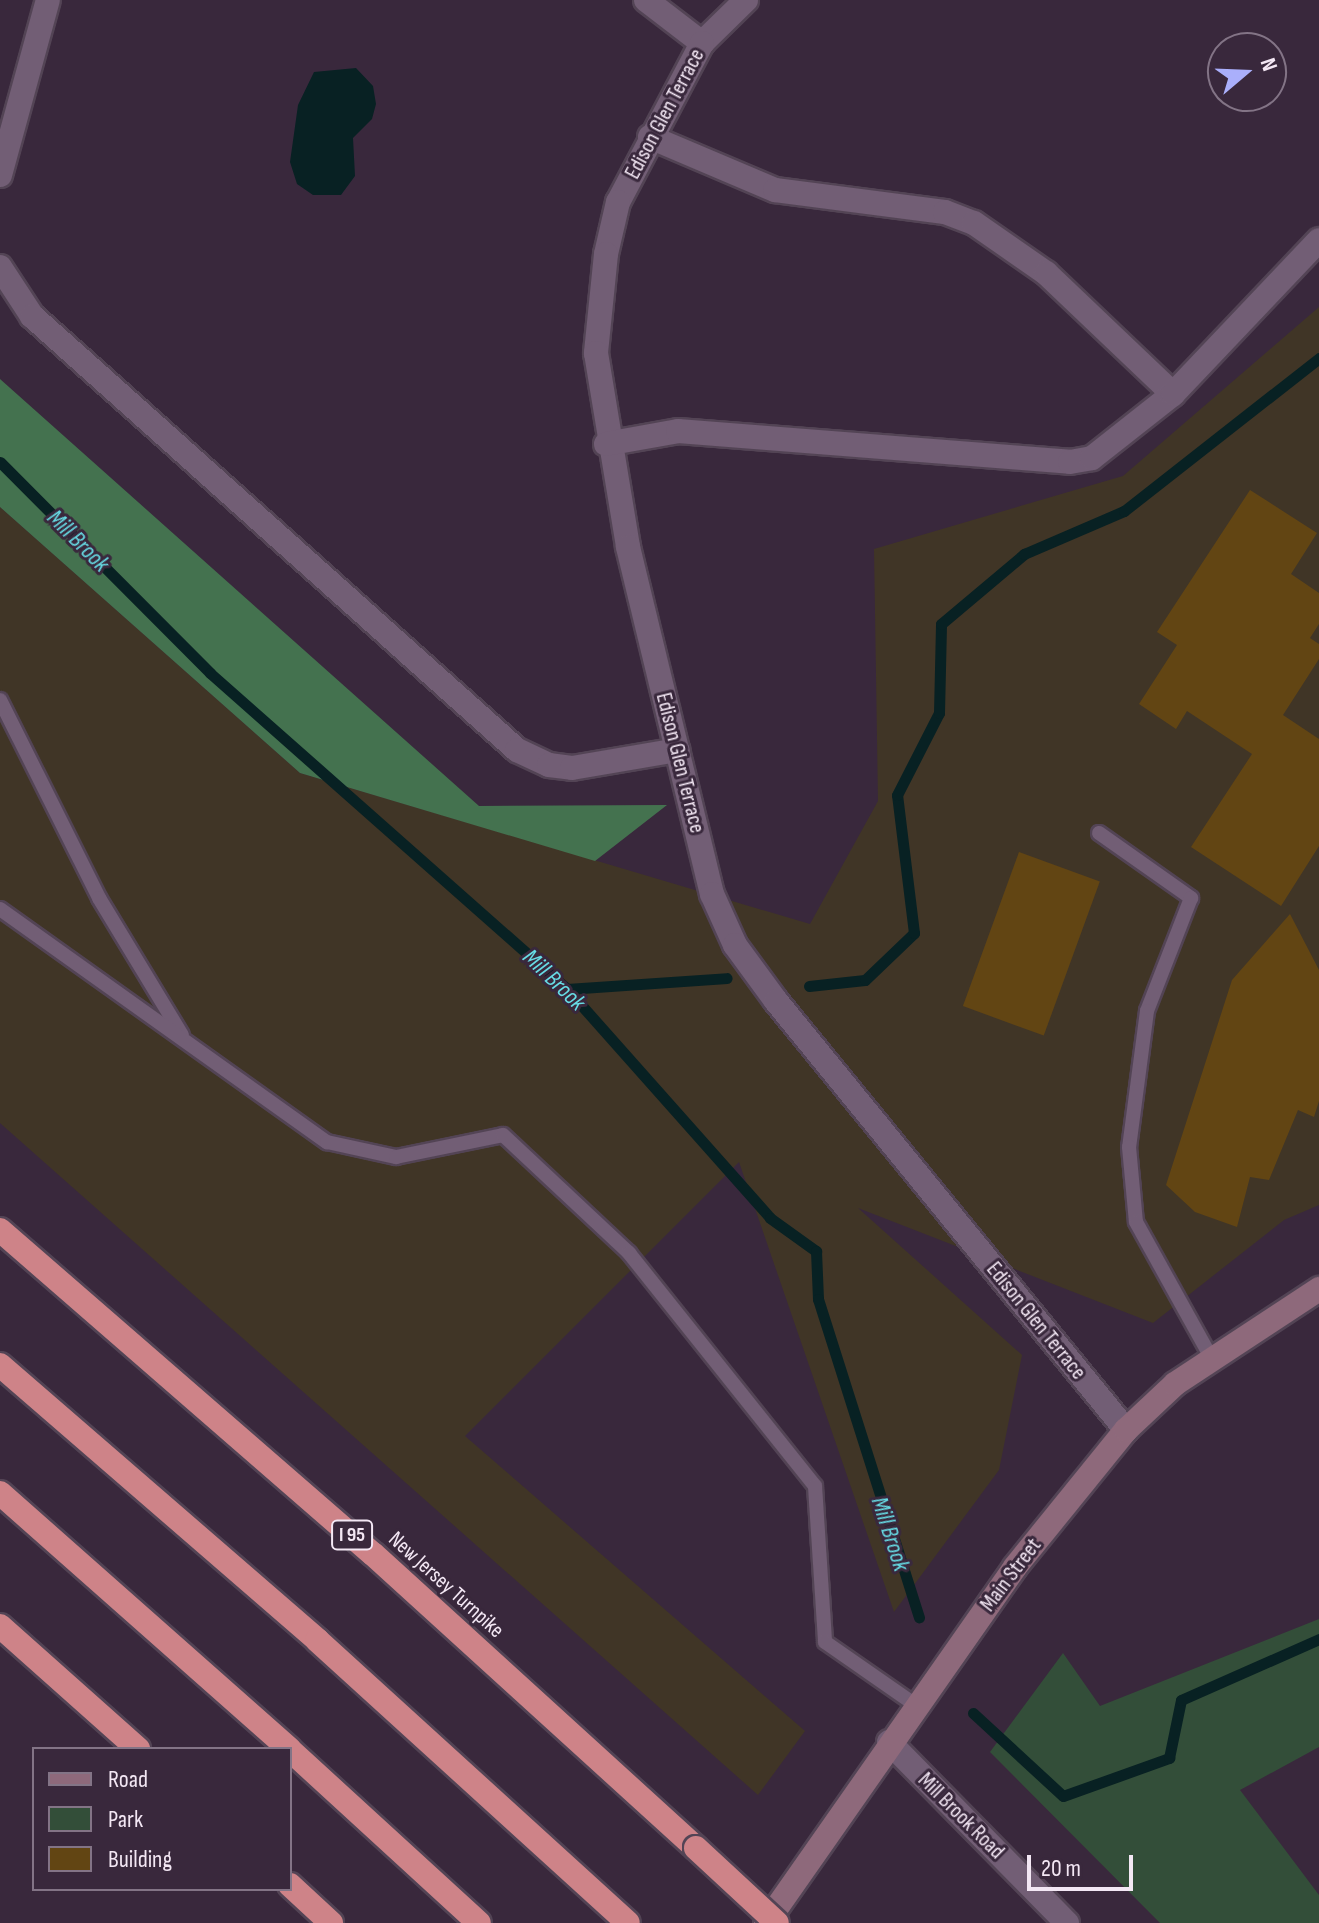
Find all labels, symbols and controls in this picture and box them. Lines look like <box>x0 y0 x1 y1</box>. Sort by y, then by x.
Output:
north arrow <box>1207 32 1287 112</box>
street label: Edison Glen Terrace <box>620 44 710 184</box>
text: N <box>1254 55 1283 75</box>
water label: Mill Brook <box>41 504 115 578</box>
street label: Edison Glen Terrace <box>650 690 710 836</box>
water label: Mill Brook <box>517 943 591 1017</box>
street label: Edison Glen Terrace <box>981 1257 1091 1385</box>
water label: Mill Brook <box>865 1493 915 1575</box>
road number: I 95 <box>330 1519 374 1551</box>
street label: New Jersey Turnpike <box>383 1526 509 1644</box>
street label: Main Street <box>975 1533 1047 1617</box>
legend <box>32 1747 292 1891</box>
text: Road <box>108 1765 148 1794</box>
street label: Mill Brook Road <box>912 1767 1010 1865</box>
text: Park <box>108 1805 143 1834</box>
scale bar <box>1031 1839 1137 1889</box>
text: Building <box>108 1845 172 1874</box>
text: 20 m <box>1041 1854 1081 1883</box>

